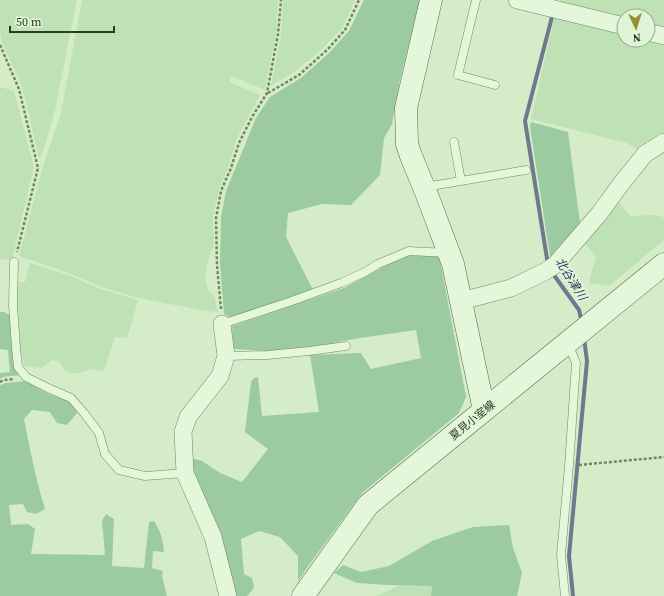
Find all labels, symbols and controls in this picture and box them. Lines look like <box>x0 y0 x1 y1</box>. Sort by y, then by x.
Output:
scale bar <box>10 8 114 34</box>
north arrow <box>616 8 656 48</box>
text: 50 m <box>16 14 42 30</box>
text: N <box>632 30 641 45</box>
water label: 北谷津川 <box>551 254 592 305</box>
street label: 夏見小室線 <box>446 397 498 444</box>

